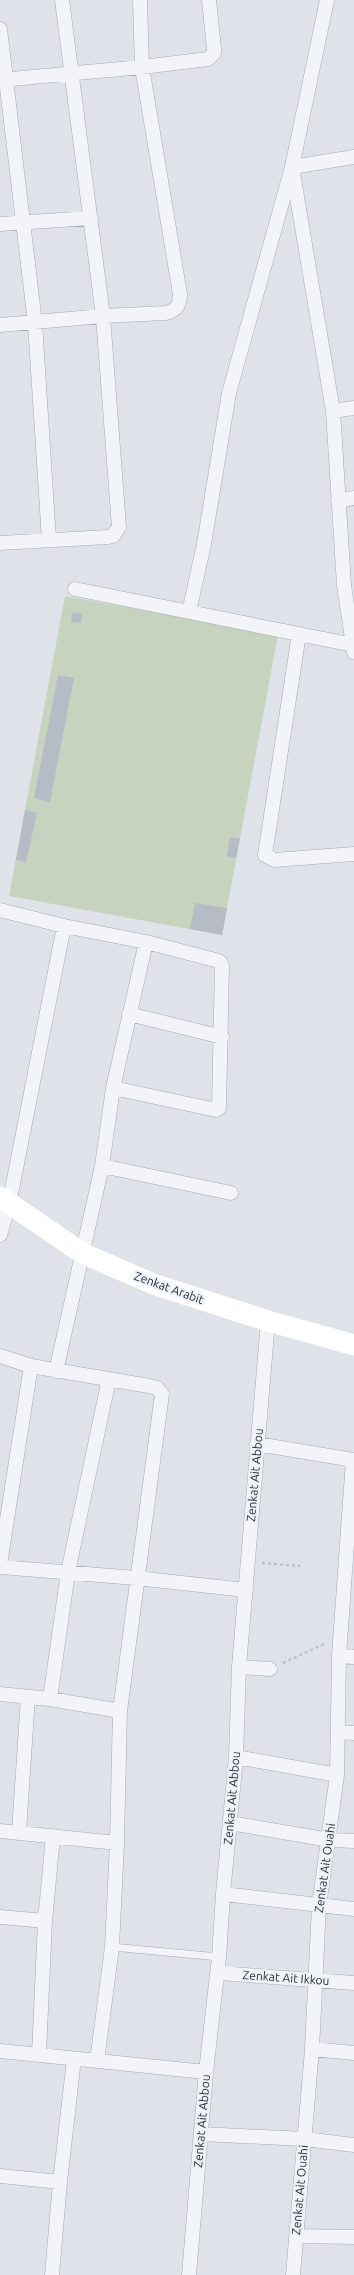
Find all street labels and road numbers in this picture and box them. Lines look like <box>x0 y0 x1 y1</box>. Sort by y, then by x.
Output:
street label: Zenkat Arabit <box>133 1269 206 1306</box>
street label: Zenkat Ait Abbou <box>244 1428 265 1522</box>
street label: Zenkat Ait Abbou <box>221 1751 242 1845</box>
street label: Zenkat Ait Ouahi <box>312 1822 337 1914</box>
street label: Zenkat Ait Ikkou <box>242 1968 330 1987</box>
street label: Zenkat Ait Abbou <box>191 2074 212 2168</box>
street label: Zenkat Ait Ouahi <box>289 2144 310 2235</box>

